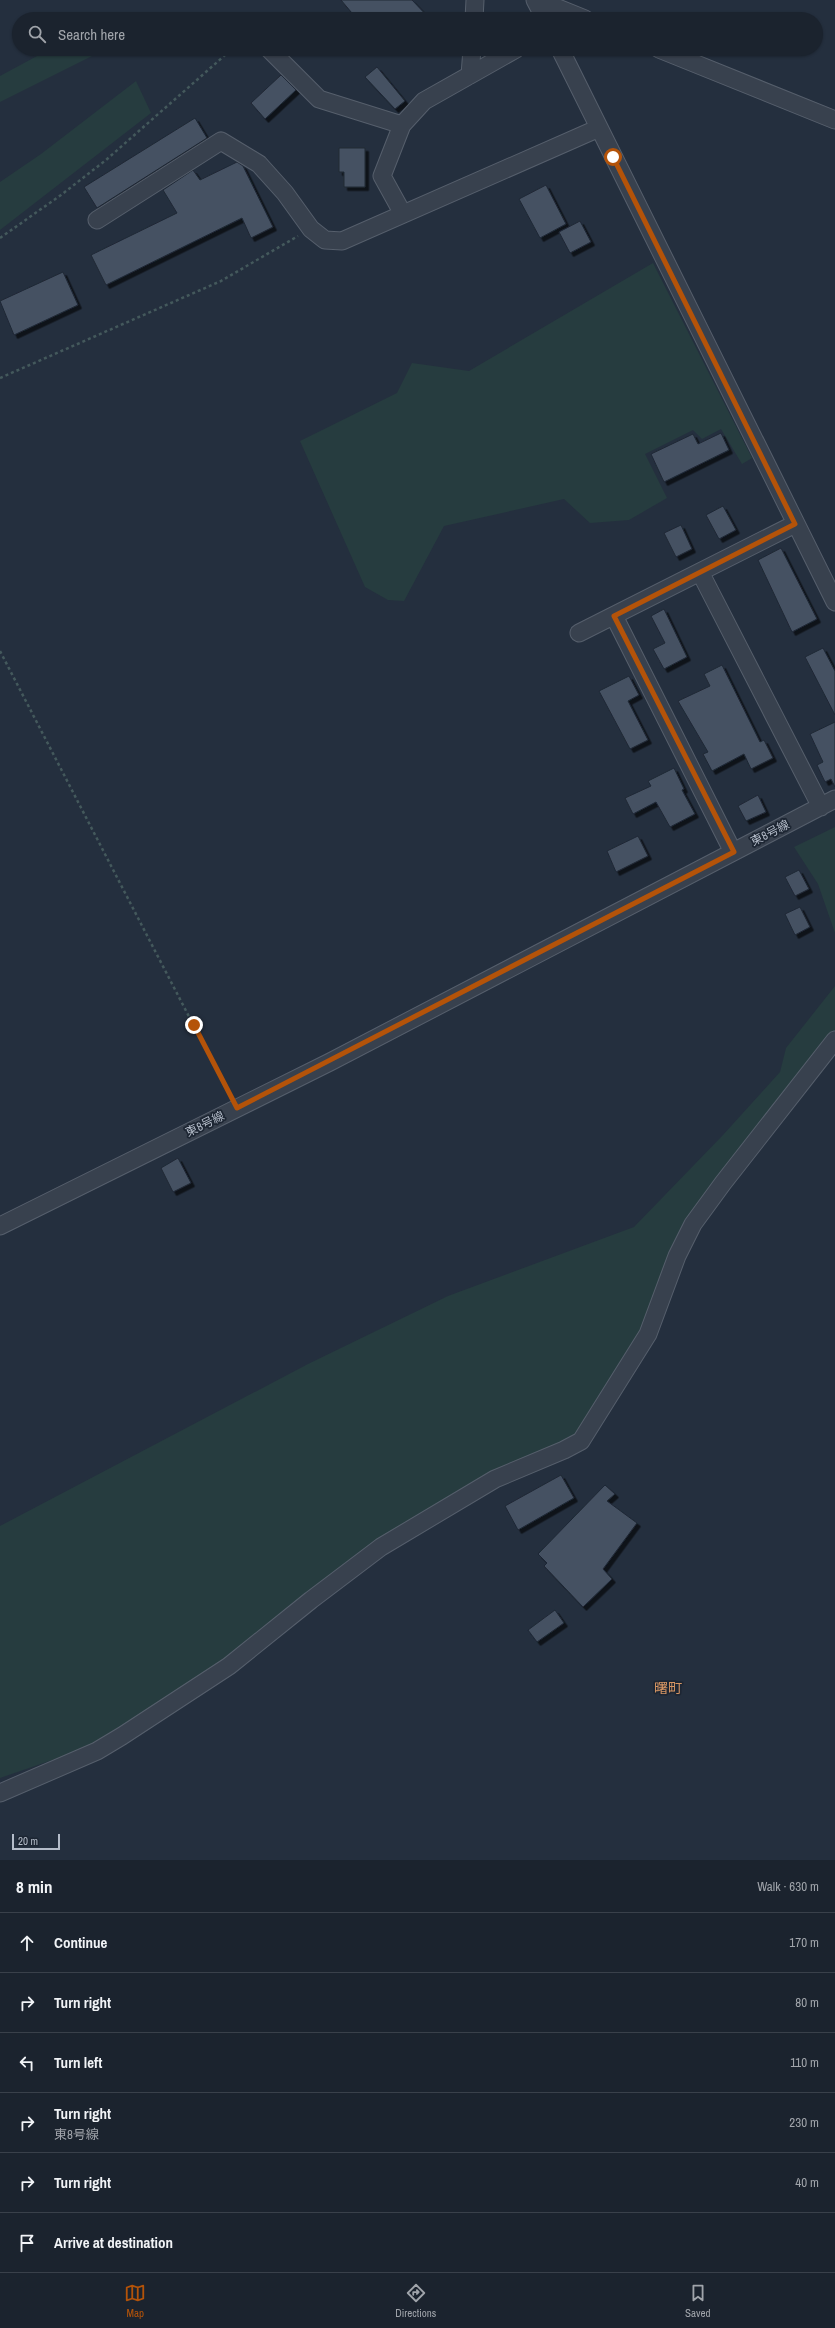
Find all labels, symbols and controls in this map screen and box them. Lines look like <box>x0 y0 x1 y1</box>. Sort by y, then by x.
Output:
search box <box>12 12 823 56</box>
icon: search <box>26 23 48 45</box>
text: Search here <box>58 24 125 45</box>
route start <box>604 148 622 166</box>
street label: 東8号線 <box>748 816 792 850</box>
route end <box>185 1016 203 1034</box>
street label: 東8号線 <box>183 1108 227 1140</box>
district label: 曙町 <box>654 1679 682 1697</box>
scale bar <box>12 1832 60 1851</box>
text: 20 m <box>18 1834 38 1848</box>
text: 8 min <box>16 1875 52 1898</box>
text: Walk · 630 m <box>757 1878 819 1895</box>
icon: ahead <box>16 1932 38 1954</box>
text: Continue <box>54 1932 107 1953</box>
text: 170 m <box>789 1934 819 1951</box>
icon: right <box>16 1992 38 2014</box>
text: Turn right <box>54 1992 111 2013</box>
text: 80 m <box>795 1994 819 2011</box>
icon: left <box>16 2052 38 2074</box>
text: Turn left <box>54 2052 102 2073</box>
text: 110 m <box>790 2054 819 2071</box>
text: Turn right <box>54 2103 111 2124</box>
icon: right <box>16 2112 38 2134</box>
text: 230 m <box>789 2114 819 2131</box>
text: 東8号線 <box>54 2126 99 2143</box>
icon: right <box>16 2172 38 2194</box>
text: Turn right <box>54 2172 111 2193</box>
text: 40 m <box>795 2174 819 2191</box>
icon: arrive <box>16 2232 38 2254</box>
text: Arrive at destination <box>54 2232 173 2253</box>
tab: Map <box>124 2282 146 2320</box>
tab: Directions <box>395 2282 436 2320</box>
tab: Saved <box>685 2282 711 2320</box>

